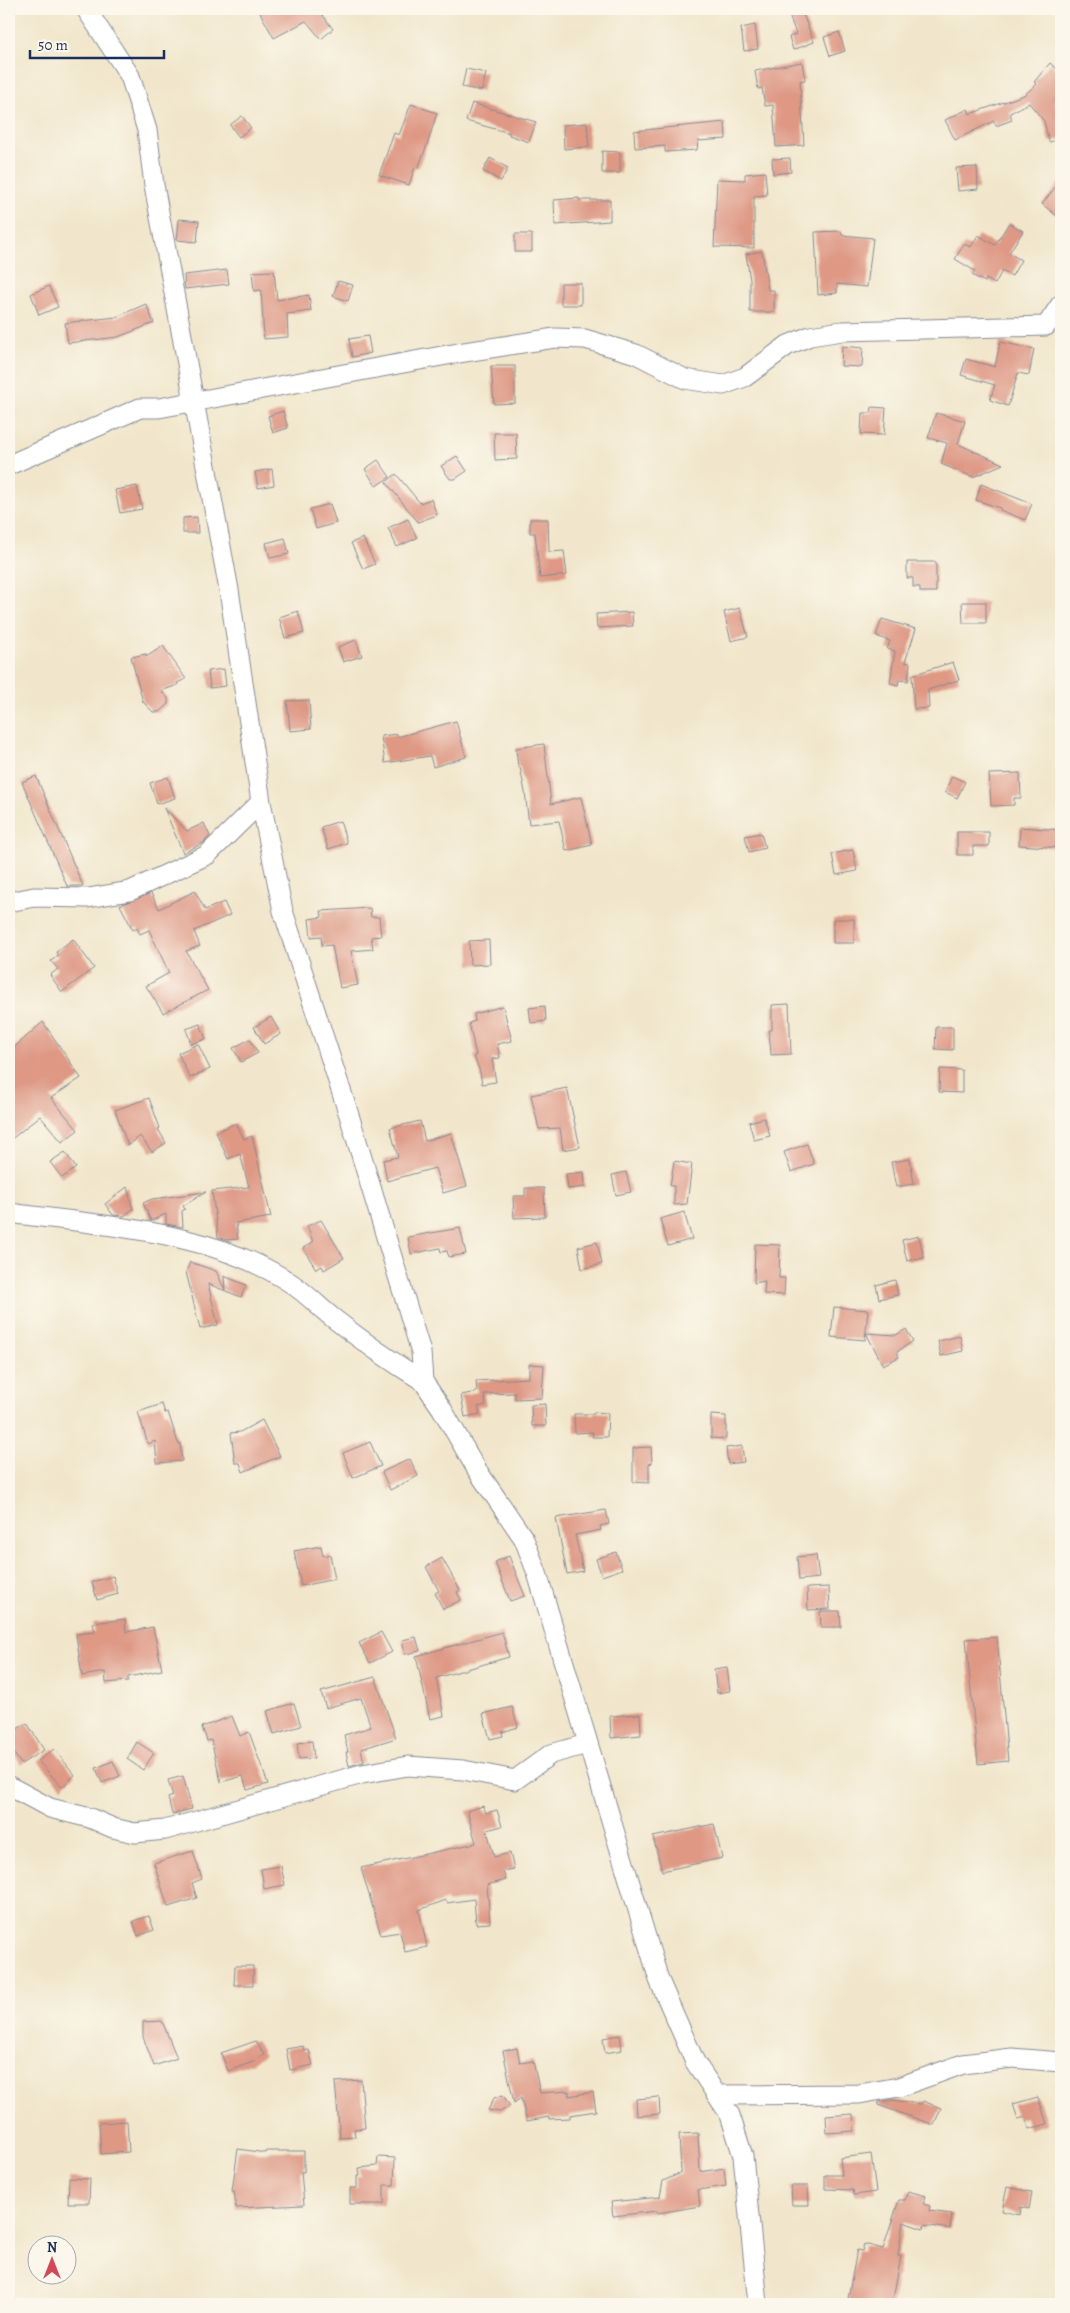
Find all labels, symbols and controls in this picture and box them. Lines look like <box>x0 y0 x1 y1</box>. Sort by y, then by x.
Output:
scale bar <box>30 28 164 60</box>
text: 50 m <box>38 35 68 55</box>
north arrow <box>28 2236 78 2286</box>
text: N <box>47 2238 57 2257</box>

